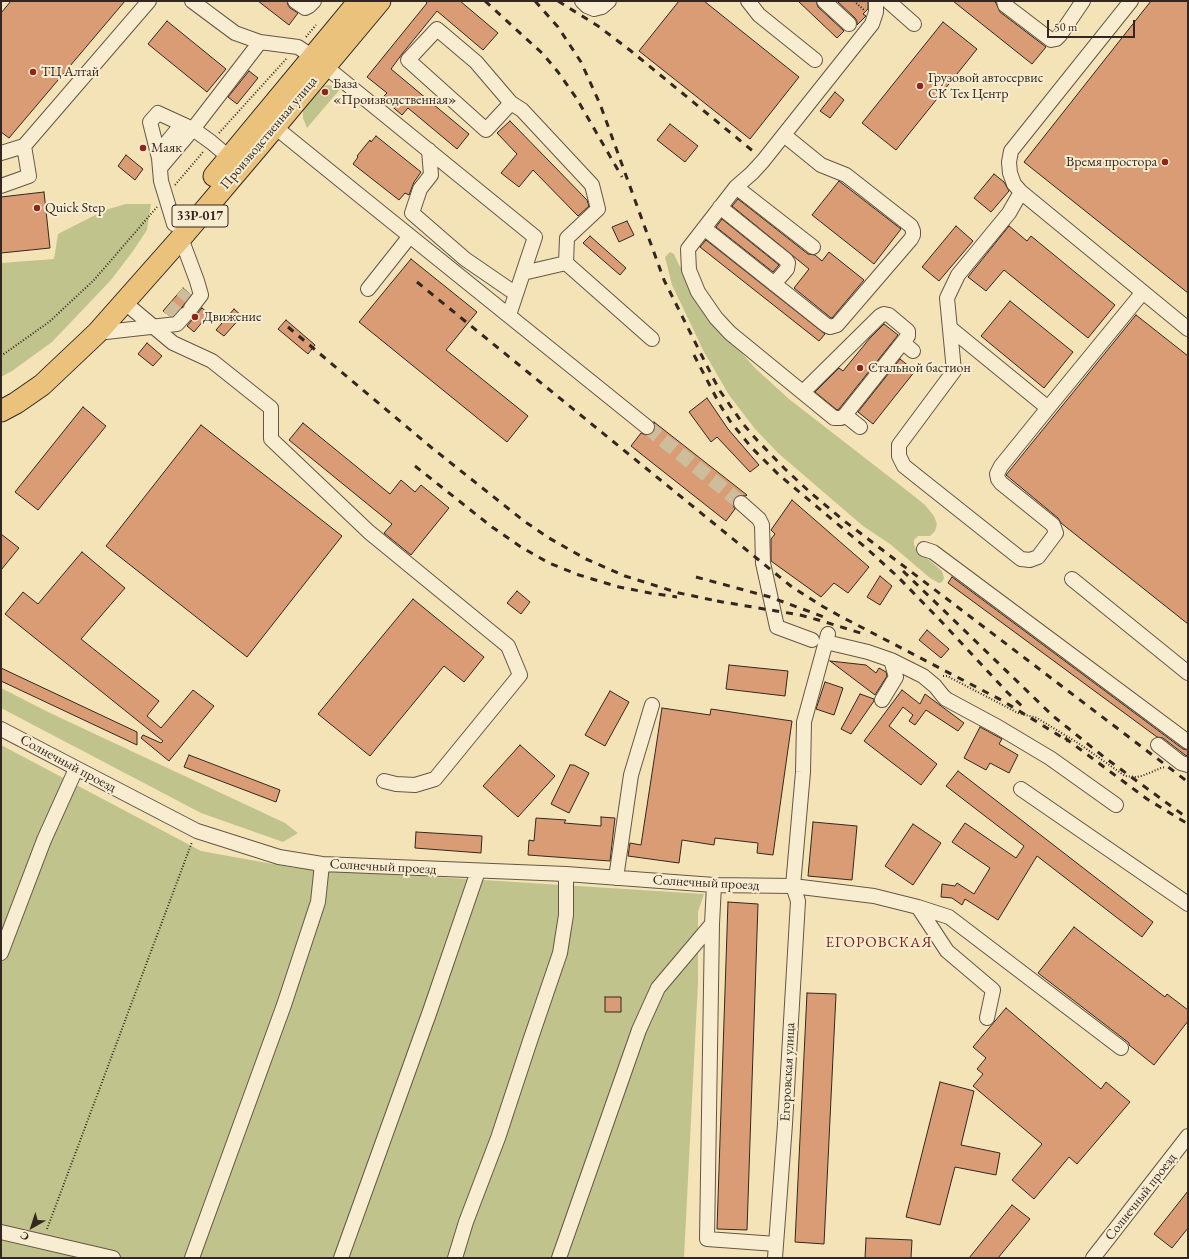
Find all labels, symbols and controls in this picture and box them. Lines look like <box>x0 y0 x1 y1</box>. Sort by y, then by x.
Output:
scale bar <box>1049 12 1137 38</box>
text: 50 m <box>1054 19 1077 35</box>
place label: ТЦ Алтай <box>41 64 99 80</box>
marker: ТЦ Алтай <box>28 67 38 77</box>
place label: Грузовой автосервис СК Тех Центр <box>928 70 1043 102</box>
street label: Производственная улица <box>217 73 321 193</box>
place label: База «Производственная» <box>333 76 456 108</box>
marker: Грузовой автосервис СК Тех Центр <box>915 81 925 91</box>
marker: База «Производственная» <box>320 87 330 97</box>
place label: Маяк <box>151 140 182 156</box>
marker: Маяк <box>138 143 148 153</box>
place label: Время простора <box>1066 154 1157 170</box>
marker: Время простора <box>1160 157 1170 167</box>
place label: Quick Step <box>45 200 105 216</box>
marker: Quick Step <box>32 203 42 213</box>
road number: 33Р-017 <box>172 205 228 227</box>
place label: Движение <box>203 309 261 325</box>
marker: Движение <box>190 312 200 322</box>
place label: Стальной бастион <box>868 360 971 376</box>
marker: Стальной бастион <box>855 363 865 373</box>
street label: Солнечный проезд <box>17 732 119 796</box>
street label: Солнечный проезд <box>329 856 437 878</box>
street label: Солнечный проезд <box>652 872 760 894</box>
district label: ЕГОРОВСКАЯ <box>826 934 932 952</box>
street label: Егоровская улица <box>777 1022 799 1122</box>
street label: Солнечный проезд <box>1102 1150 1180 1244</box>
north arrow <box>12 1207 52 1247</box>
text: С <box>17 1228 32 1244</box>

